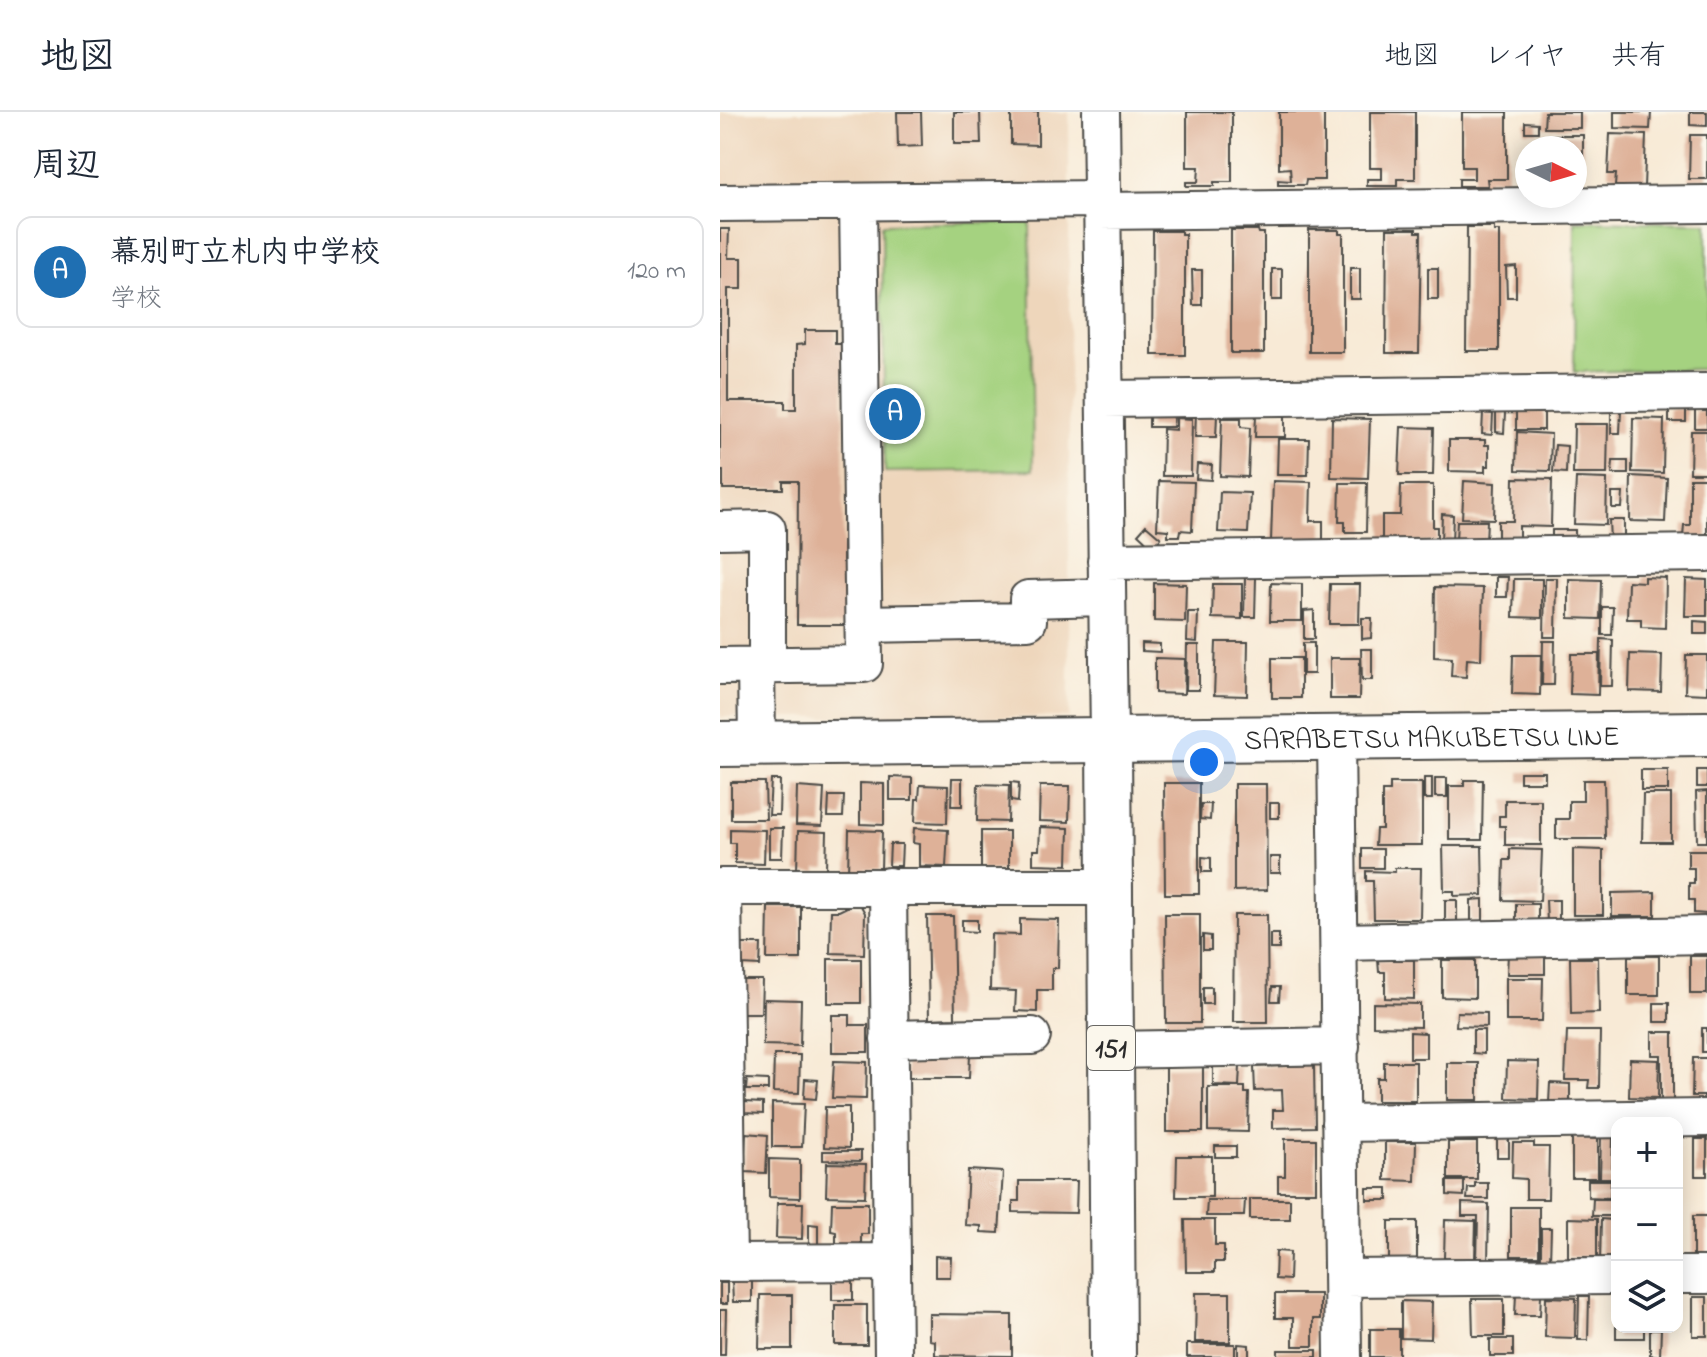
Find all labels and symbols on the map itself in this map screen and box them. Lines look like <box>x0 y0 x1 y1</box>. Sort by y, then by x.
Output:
north arrow <box>1515 136 1587 208</box>
pin: A <box>869 384 921 444</box>
street label: SARABETSU MAKUBETSU LINE <box>1244 718 1620 763</box>
your location <box>1184 742 1224 782</box>
road number: 151 <box>1087 1026 1135 1070</box>

